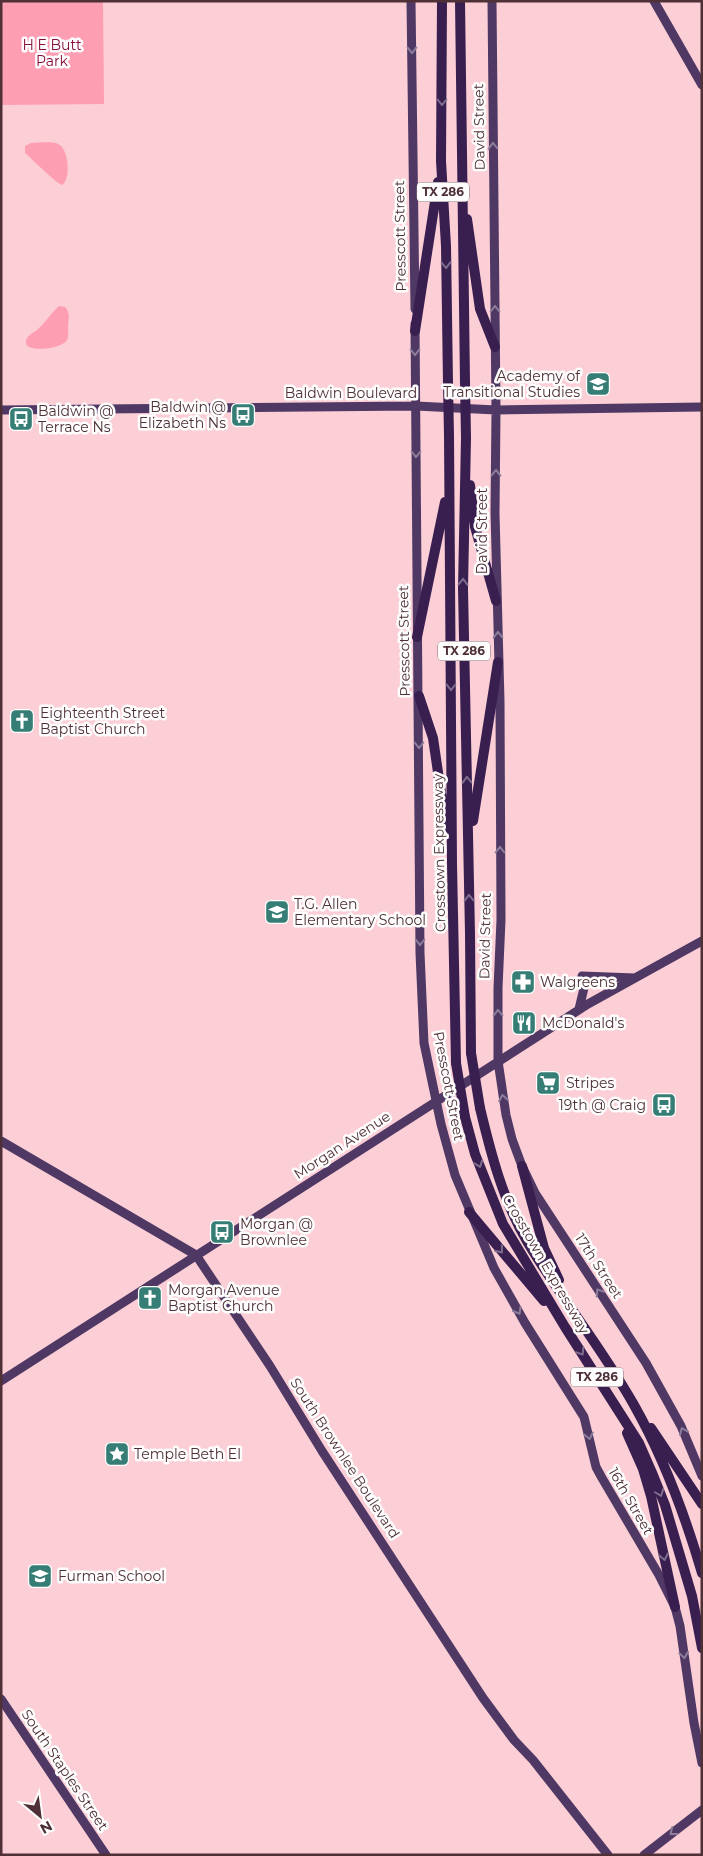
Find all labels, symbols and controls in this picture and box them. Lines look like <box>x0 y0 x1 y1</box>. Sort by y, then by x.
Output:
park label: H E Butt Park <box>22 36 82 70</box>
one-way arrow <box>407 46 417 54</box>
street label: David Street <box>469 83 489 170</box>
one-way arrow <box>437 99 447 107</box>
one-way arrow <box>488 142 499 150</box>
street label: Presscott Street <box>390 180 410 292</box>
road number: TX 286 <box>417 182 469 202</box>
one-way arrow <box>441 262 451 269</box>
one-way arrow <box>490 304 500 312</box>
one-way arrow <box>410 349 420 357</box>
place label: Academy of Transitional Studies <box>443 367 581 401</box>
school or university icon: Academy of Transitional Studies <box>585 371 611 397</box>
street label: Baldwin Boulevard <box>285 384 417 402</box>
place label: Baldwin @ Elizabeth Ns <box>139 398 226 432</box>
place label: Baldwin @ Terrace Ns <box>38 402 114 436</box>
bus stop icon: Baldwin @ Elizabeth Ns <box>230 402 256 428</box>
bus stop icon: Baldwin @ Terrace Ns <box>8 406 34 432</box>
one-way arrow <box>411 451 421 459</box>
one-way arrow <box>491 469 501 476</box>
street label: David Street <box>473 487 491 574</box>
one-way arrow <box>458 578 468 586</box>
street label: Presscott Street <box>394 585 414 697</box>
one-way arrow <box>493 631 503 639</box>
road number: TX 286 <box>438 641 490 660</box>
one-way arrow <box>446 684 456 692</box>
place label: Eighteenth Street Baptist Church <box>40 704 165 738</box>
church icon: Eighteenth Street Baptist Church <box>9 708 35 734</box>
one-way arrow <box>414 741 424 749</box>
street label: Crosstown Expressway <box>429 773 449 932</box>
one-way arrow <box>462 776 472 784</box>
one-way arrow <box>494 846 505 854</box>
street label: David Street <box>475 892 495 979</box>
one-way arrow <box>464 894 475 902</box>
place label: T.G. Allen Elementary School <box>294 895 426 929</box>
school or university icon: T.G. Allen Elementary School <box>264 899 290 925</box>
one-way arrow <box>415 938 425 946</box>
pharmacy icon: Walgreens <box>510 969 536 995</box>
place label: Walgreens <box>540 973 615 991</box>
one-way arrow <box>493 1008 503 1016</box>
restaurant icon: McDonald's <box>511 1010 537 1036</box>
place label: McDonald's <box>542 1014 624 1032</box>
street label: Presscott Street <box>430 1030 468 1143</box>
supermarket icon: Stripes <box>535 1070 561 1096</box>
place label: Stripes <box>566 1074 615 1092</box>
bus stop icon: 19th @ Craig <box>651 1092 677 1118</box>
one-way arrow <box>498 1093 508 1102</box>
place label: 19th @ Craig <box>559 1096 646 1114</box>
street label: Morgan Avenue <box>290 1107 394 1183</box>
one-way arrow <box>473 1159 483 1167</box>
street label: Crosstown Expressway <box>499 1191 594 1337</box>
place label: Morgan @ Brownlee <box>240 1215 313 1249</box>
bus stop icon: Morgan @ Brownlee <box>209 1219 235 1245</box>
street label: 17th Street <box>571 1230 627 1302</box>
one-way arrow <box>494 1244 503 1253</box>
place label: Morgan Avenue Baptist Church <box>168 1281 279 1315</box>
church icon: Morgan Avenue Baptist Church <box>137 1285 163 1311</box>
one-way arrow <box>596 1289 605 1298</box>
one-way arrow <box>512 1305 522 1314</box>
one-way arrow <box>575 1346 584 1356</box>
road number: TX 286 <box>571 1368 623 1386</box>
street label: South Brownlee Boulevard <box>286 1374 404 1542</box>
one-way arrow <box>678 1427 689 1436</box>
one-way arrow <box>583 1431 594 1440</box>
place icon: Temple Beth El <box>104 1441 130 1467</box>
place label: Temple Beth El <box>134 1445 241 1463</box>
street label: 16th Street <box>605 1464 658 1538</box>
one-way arrow <box>654 1488 665 1497</box>
one-way arrow <box>659 1553 669 1561</box>
school or university icon: Furman School <box>27 1563 53 1589</box>
place label: Furman School <box>58 1567 165 1585</box>
one-way arrow <box>678 1651 689 1659</box>
street label: South Staples Street <box>18 1706 112 1834</box>
north arrow <box>15 1791 65 1841</box>
text: N <box>37 1817 56 1838</box>
one-way arrow <box>670 1827 679 1835</box>

